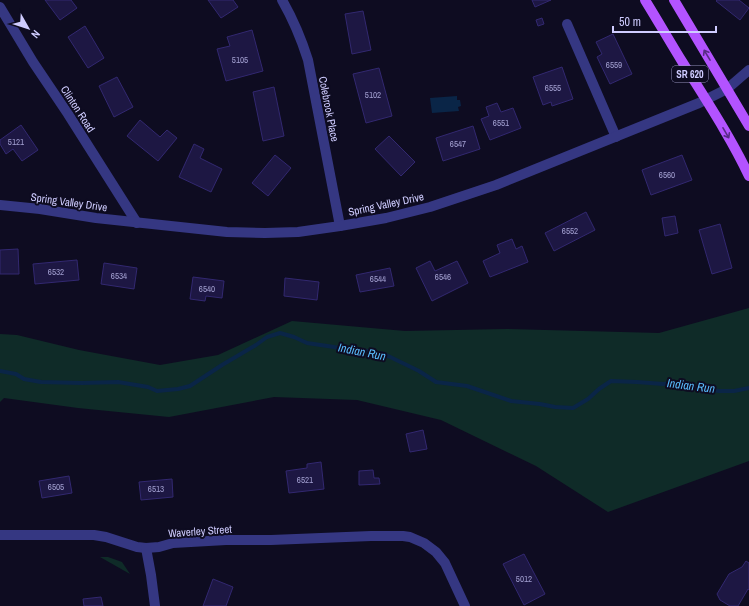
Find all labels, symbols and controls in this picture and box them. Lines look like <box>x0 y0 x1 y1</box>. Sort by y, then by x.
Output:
north arrow <box>8 8 48 48</box>
scale bar <box>613 8 716 34</box>
text: 50 m <box>619 14 641 30</box>
text: N <box>28 27 43 41</box>
one-way arrow <box>703 49 711 61</box>
house number: 5105 <box>232 54 248 66</box>
house number: 6559 <box>606 59 622 71</box>
road number: SR 620 <box>672 66 708 82</box>
street label: Colebrook Place <box>316 75 342 143</box>
house number: 6555 <box>545 82 561 94</box>
street label: Clinton Road <box>58 83 98 135</box>
house number: 5102 <box>365 89 381 101</box>
house number: 6551 <box>493 117 509 129</box>
one-way arrow <box>723 127 731 139</box>
house number: 5121 <box>8 136 24 148</box>
house number: 6547 <box>450 138 466 150</box>
house number: 6560 <box>659 169 675 181</box>
street label: Spring Valley Drive <box>347 189 425 219</box>
street label: Spring Valley Drive <box>30 190 108 214</box>
house number: 6552 <box>562 225 578 237</box>
house number: 6532 <box>48 266 64 278</box>
house number: 6534 <box>111 270 127 282</box>
house number: 6546 <box>435 271 451 283</box>
house number: 6544 <box>370 273 386 285</box>
house number: 6540 <box>199 283 215 295</box>
water label: Indian Run <box>337 340 387 364</box>
water label: Indian Run <box>666 375 716 397</box>
house number: 6521 <box>297 474 313 486</box>
house number: 6505 <box>48 481 64 493</box>
house number: 6513 <box>148 483 164 495</box>
street label: Waverley Street <box>168 522 233 540</box>
house number: 5012 <box>516 573 532 585</box>

